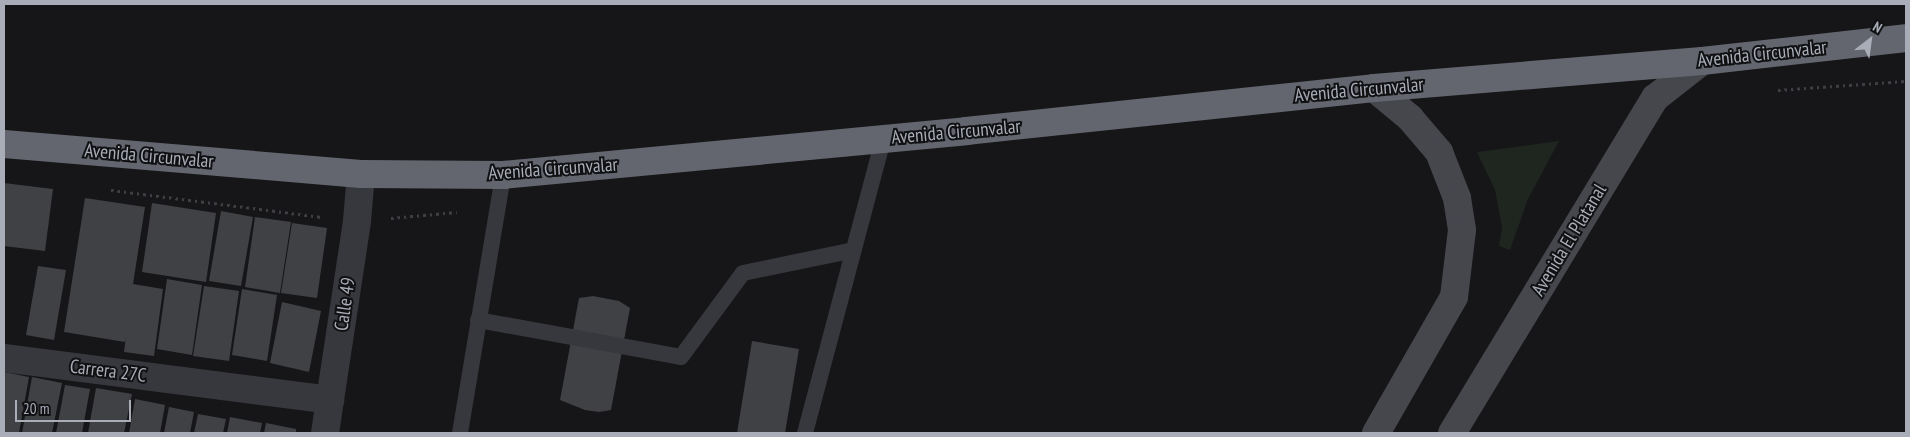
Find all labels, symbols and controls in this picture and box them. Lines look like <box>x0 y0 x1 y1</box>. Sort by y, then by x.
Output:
north arrow <box>1845 15 1895 65</box>
text: N <box>1870 17 1885 37</box>
street label: Avenida Circunvalar <box>1696 36 1828 72</box>
street label: Avenida Circunvalar <box>1293 73 1425 107</box>
street label: Avenida Circunvalar <box>890 115 1022 149</box>
street label: Avenida Circunvalar <box>83 139 215 173</box>
street label: Avenida Circunvalar <box>488 153 618 185</box>
street label: Avenida El Platanal <box>1527 180 1611 300</box>
street label: Calle 49 <box>330 276 360 332</box>
street label: Carrera 27C <box>68 355 148 387</box>
scale bar <box>18 390 134 422</box>
text: 20 m <box>23 399 49 418</box>

